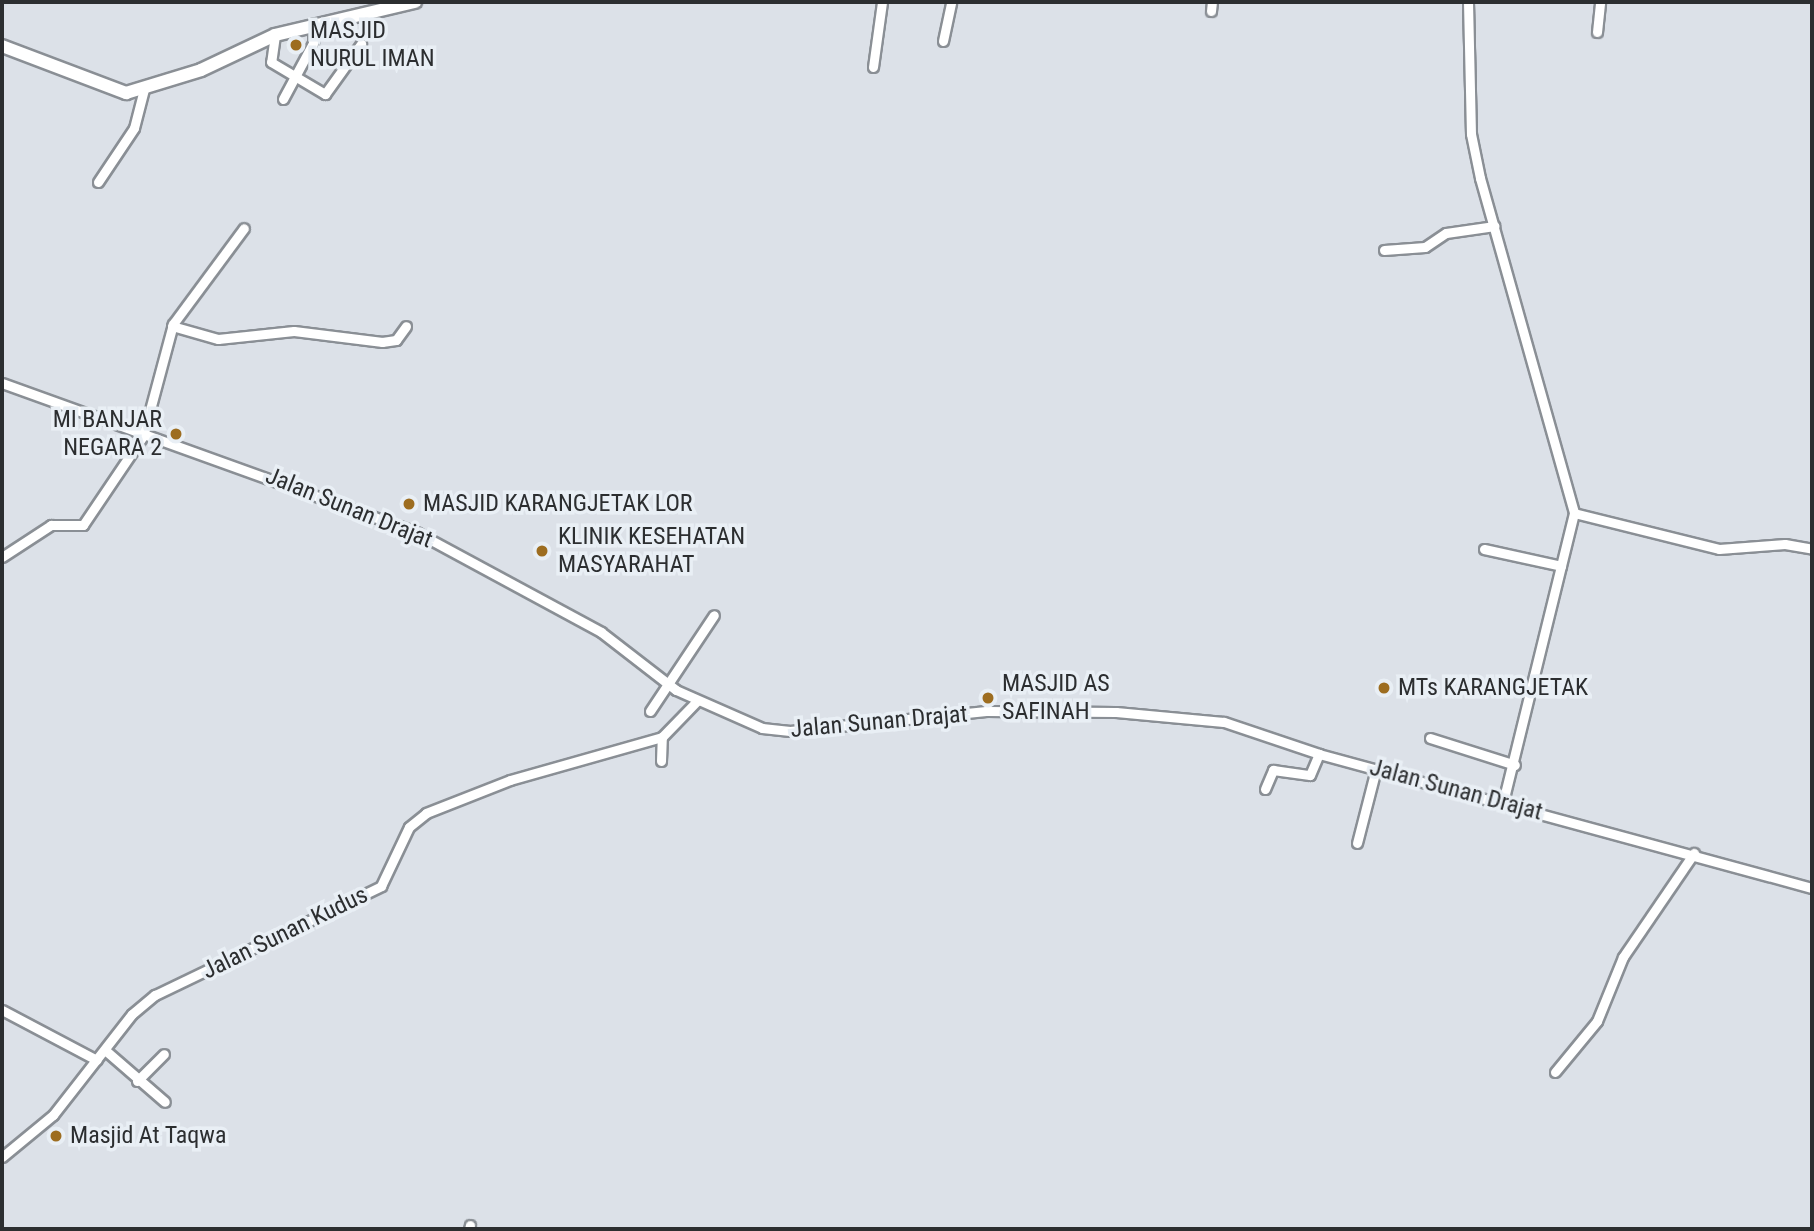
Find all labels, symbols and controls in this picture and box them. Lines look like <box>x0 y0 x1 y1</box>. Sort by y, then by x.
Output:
place label: MASJID NURUL IMAN <box>310 17 435 73</box>
marker: MASJID NURUL IMAN <box>288 37 304 53</box>
place label: MI BANJAR NEGARA 2 <box>53 406 162 462</box>
marker: MI BANJAR NEGARA 2 <box>168 426 184 442</box>
street label: Jalan Sunan Drajat <box>261 461 437 555</box>
place label: MASJID KARANGJETAK LOR <box>423 490 693 518</box>
marker: MASJID KARANGJETAK LOR <box>401 496 417 512</box>
place label: KLINIK KESEHATAN MASYARAHAT <box>558 523 745 579</box>
marker: KLINIK KESEHATAN MASYARAHAT <box>532 541 552 561</box>
place label: MASJID AS SAFINAH <box>1002 670 1110 726</box>
place label: MTs KARANGJETAK <box>1398 674 1588 702</box>
marker: MTs KARANGJETAK <box>1376 680 1392 696</box>
marker: MASJID AS SAFINAH <box>980 690 996 706</box>
street label: Jalan Sunan Drajat <box>789 700 969 744</box>
street label: Jalan Sunan Drajat <box>1367 753 1545 827</box>
street label: Jalan Sunan Kudus <box>198 881 372 985</box>
place label: Masjid At Taqwa <box>70 1122 227 1150</box>
marker: Masjid At Taqwa <box>48 1128 64 1144</box>

